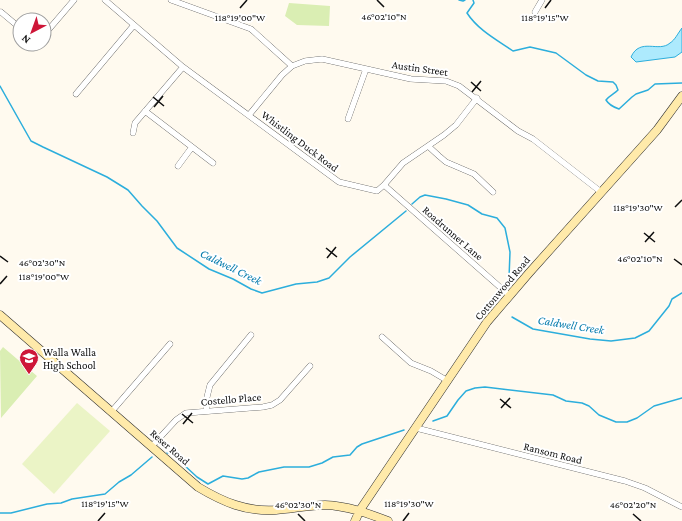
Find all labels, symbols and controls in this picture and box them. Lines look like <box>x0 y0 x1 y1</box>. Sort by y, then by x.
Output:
text: 46°02'10"N <box>361 11 407 22</box>
north arrow <box>12 12 52 52</box>
text: 118°19'00"W <box>215 12 266 23</box>
text: 118°19'15"W <box>521 12 570 23</box>
text: N <box>18 32 32 47</box>
street label: Austin Street <box>391 58 449 78</box>
street label: Whistling Duck Road <box>259 108 341 175</box>
text: 118°19'30"W <box>613 202 664 213</box>
street label: Roadrunner Lane <box>420 204 486 263</box>
water label: Caldwell Creek <box>198 246 265 288</box>
text: 46°02'10"N <box>617 253 663 264</box>
street label: Cottonwood Road <box>472 254 532 322</box>
text: 46°02'30"N <box>19 257 66 268</box>
text: 118°19'00"W <box>19 271 70 282</box>
water label: Caldwell Creek <box>537 313 606 337</box>
place label: Walla Walla High School <box>43 346 96 372</box>
school or university icon: Walla Walla High School <box>18 347 40 375</box>
street label: Costello Place <box>200 390 262 408</box>
street label: Reser Road <box>148 427 192 467</box>
street label: Ransom Road <box>522 440 584 466</box>
text: 118°19'15"W <box>81 498 130 509</box>
text: 118°19'30"W <box>384 498 435 509</box>
text: 46°02'30"N <box>275 499 322 510</box>
text: 46°02'20"N <box>610 499 657 510</box>

